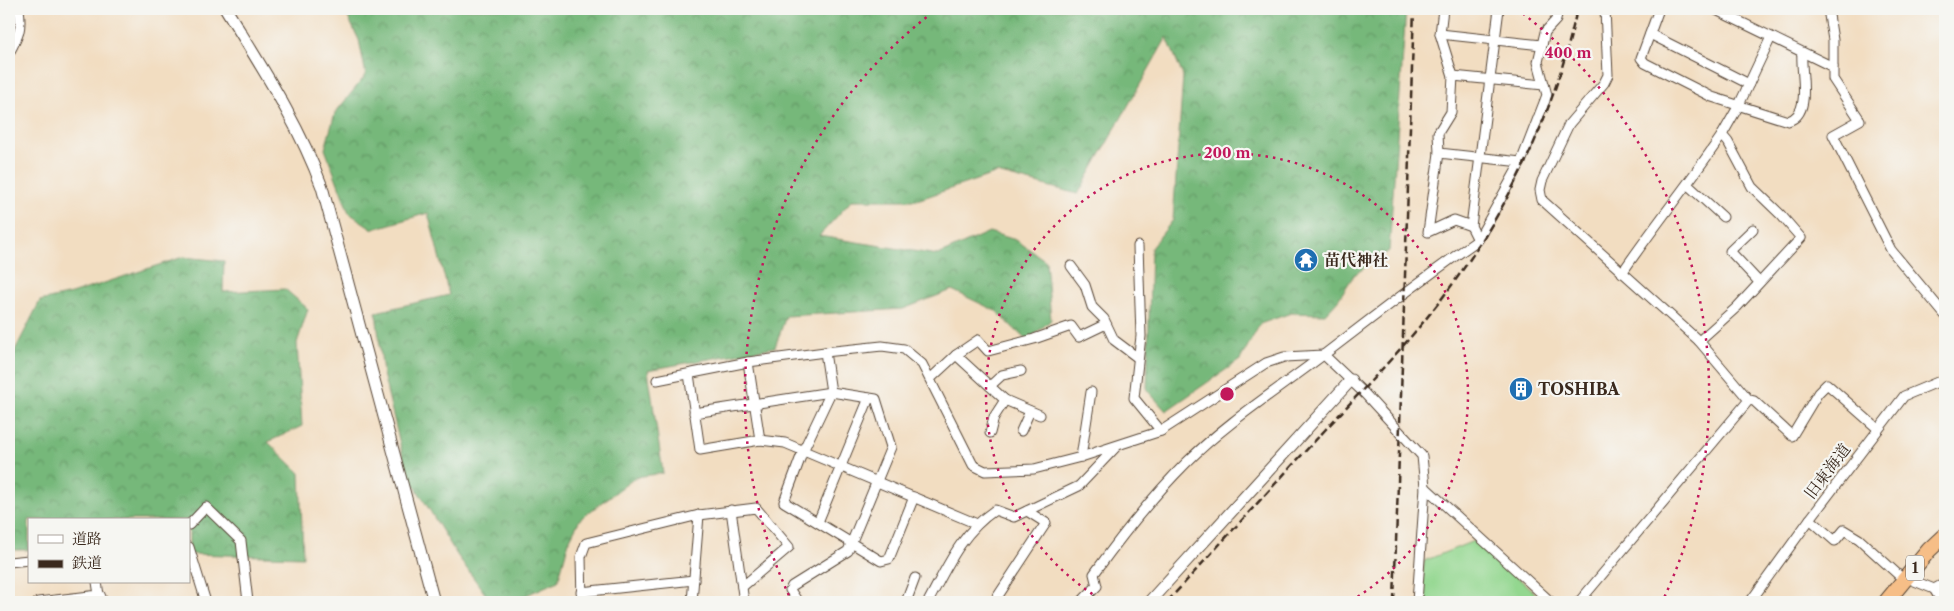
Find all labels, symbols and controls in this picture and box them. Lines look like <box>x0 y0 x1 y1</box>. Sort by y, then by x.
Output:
text: 400 m <box>1545 43 1591 62</box>
text: 200 m <box>1204 143 1250 162</box>
temple icon: 苗代神社 <box>1293 247 1319 273</box>
place label: 苗代神社 <box>1324 250 1388 270</box>
building icon: TOSHIBA <box>1508 376 1534 402</box>
place label: TOSHIBA <box>1538 379 1620 399</box>
centre of rings <box>1218 385 1236 403</box>
street label: 旧東海道 <box>1800 439 1854 503</box>
legend <box>28 518 190 584</box>
text: 道路 <box>72 529 102 548</box>
text: 鉄道 <box>72 553 102 572</box>
road number: 1 <box>1906 556 1924 580</box>

